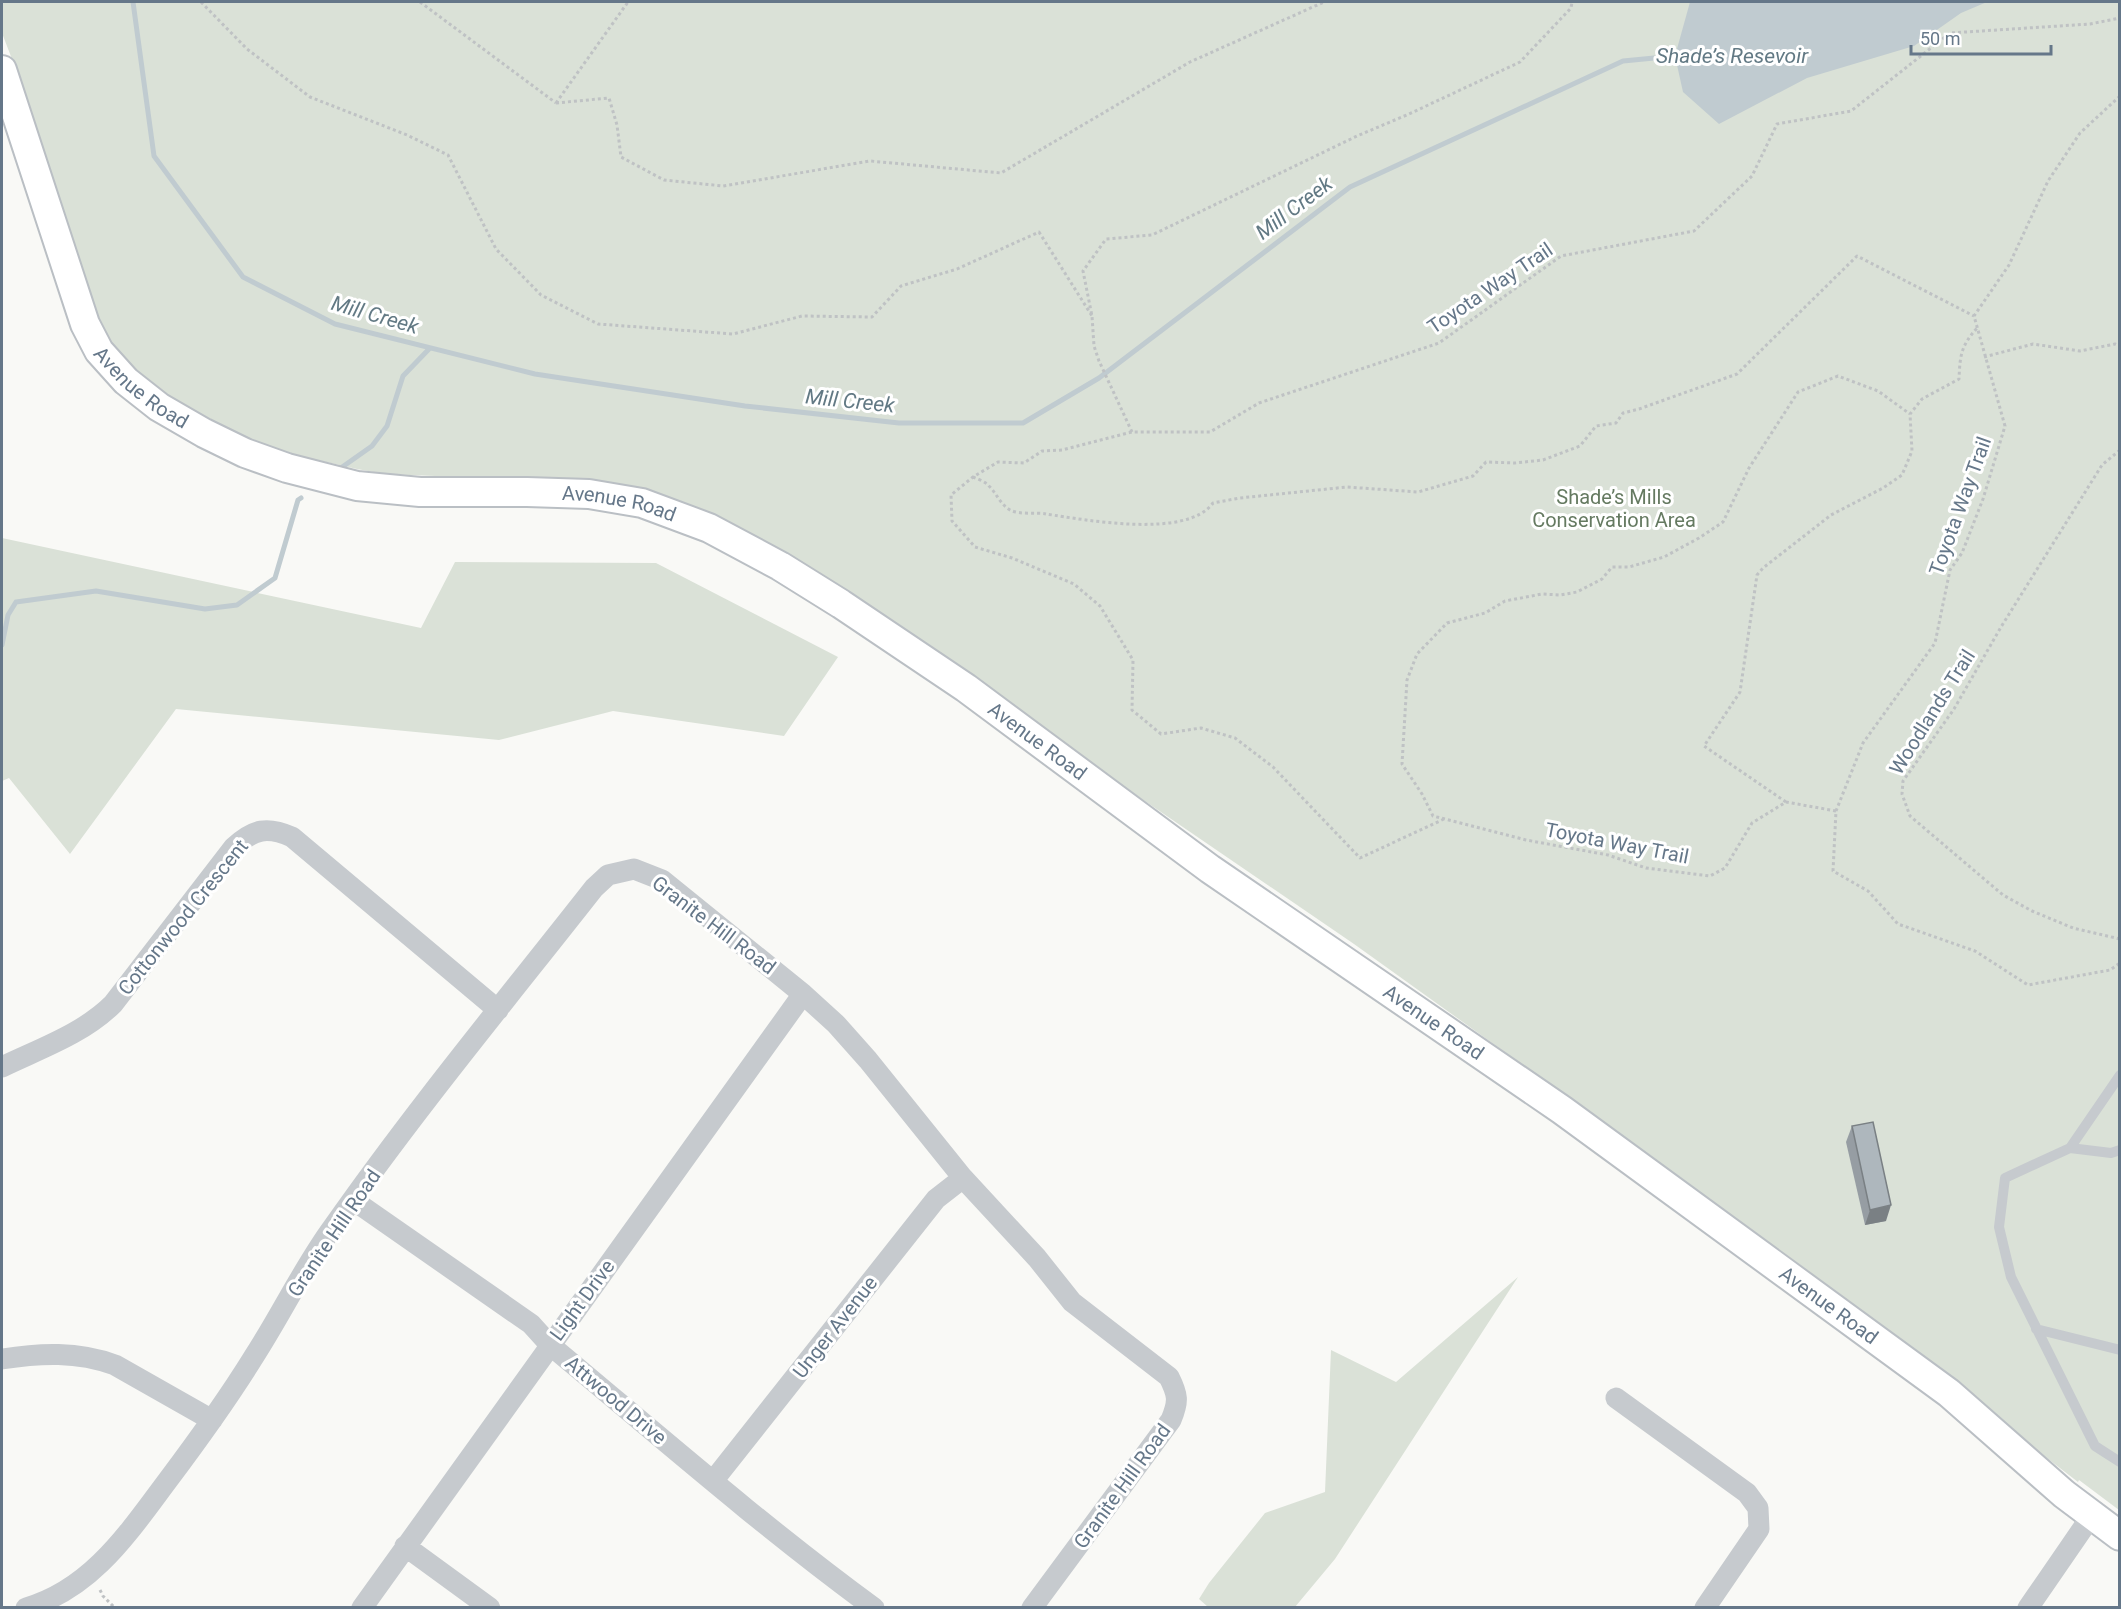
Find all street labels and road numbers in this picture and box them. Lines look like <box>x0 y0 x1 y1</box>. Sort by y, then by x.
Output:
street label: Toyota Way Trail <box>1423 237 1557 339</box>
street label: Avenue Road <box>89 342 193 433</box>
street label: Toyota Way Trail <box>1924 433 1996 579</box>
street label: Avenue Road <box>562 481 680 527</box>
street label: Woodlands Trail <box>1884 645 1980 779</box>
street label: Avenue Road <box>984 697 1091 785</box>
street label: Toyota Way Trail <box>1543 817 1691 869</box>
street label: Cottonwood Crescent <box>113 834 253 1000</box>
street label: Granite Hill Road <box>647 871 781 979</box>
street label: Avenue Road <box>1379 979 1488 1065</box>
street label: Granite Hill Road <box>282 1165 386 1301</box>
street label: Light Drive <box>545 1255 619 1345</box>
street label: Avenue Road <box>1775 1261 1883 1349</box>
street label: Unger Avenue <box>788 1271 882 1383</box>
street label: Attwood Drive <box>560 1351 672 1449</box>
street label: Granite Hill Road <box>1069 1419 1175 1553</box>

